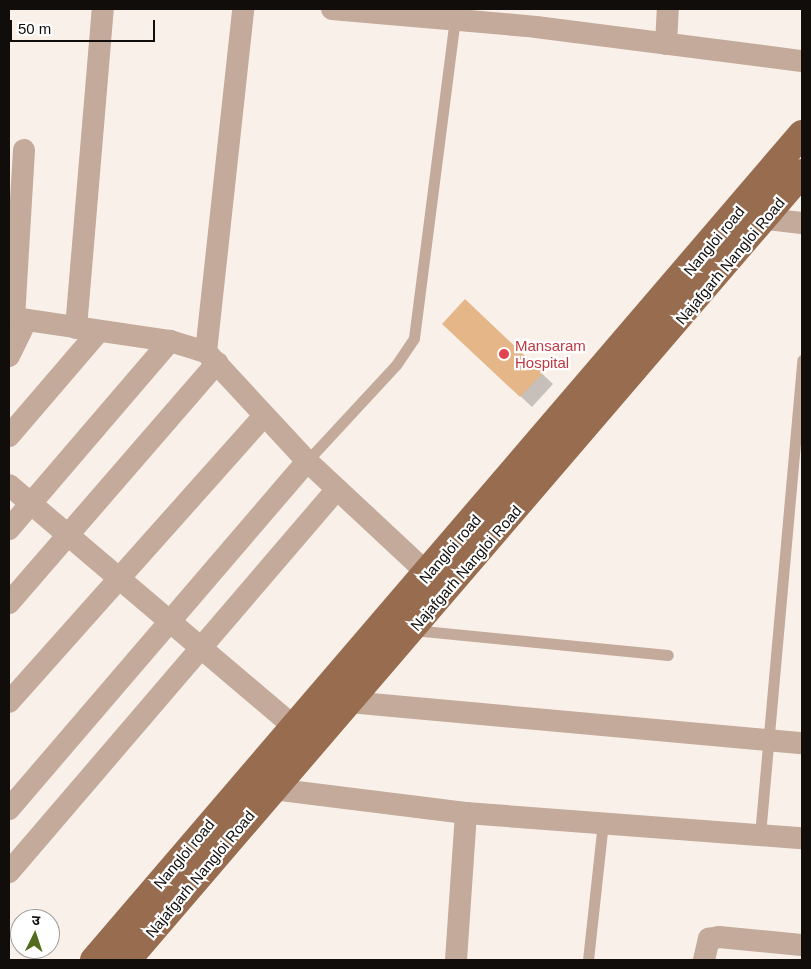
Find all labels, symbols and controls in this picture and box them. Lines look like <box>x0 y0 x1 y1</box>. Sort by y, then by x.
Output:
scale bar <box>12 10 158 42</box>
text: 50 m <box>18 20 51 37</box>
street label: Najafgarh Nangloi Road <box>672 194 788 328</box>
street label: Nangloi road <box>680 203 748 279</box>
place label: Mansaram Hospital <box>515 336 586 371</box>
marker: Mansaram Hospital <box>497 347 511 361</box>
street label: Najafgarh Nangloi Road <box>407 502 525 634</box>
street label: Nangloi road <box>415 511 485 587</box>
street label: Najafgarh Nangloi Road <box>142 807 258 941</box>
street label: Nangloi road <box>150 816 218 892</box>
north arrow <box>10 909 60 959</box>
text: उ <box>31 912 41 928</box>

